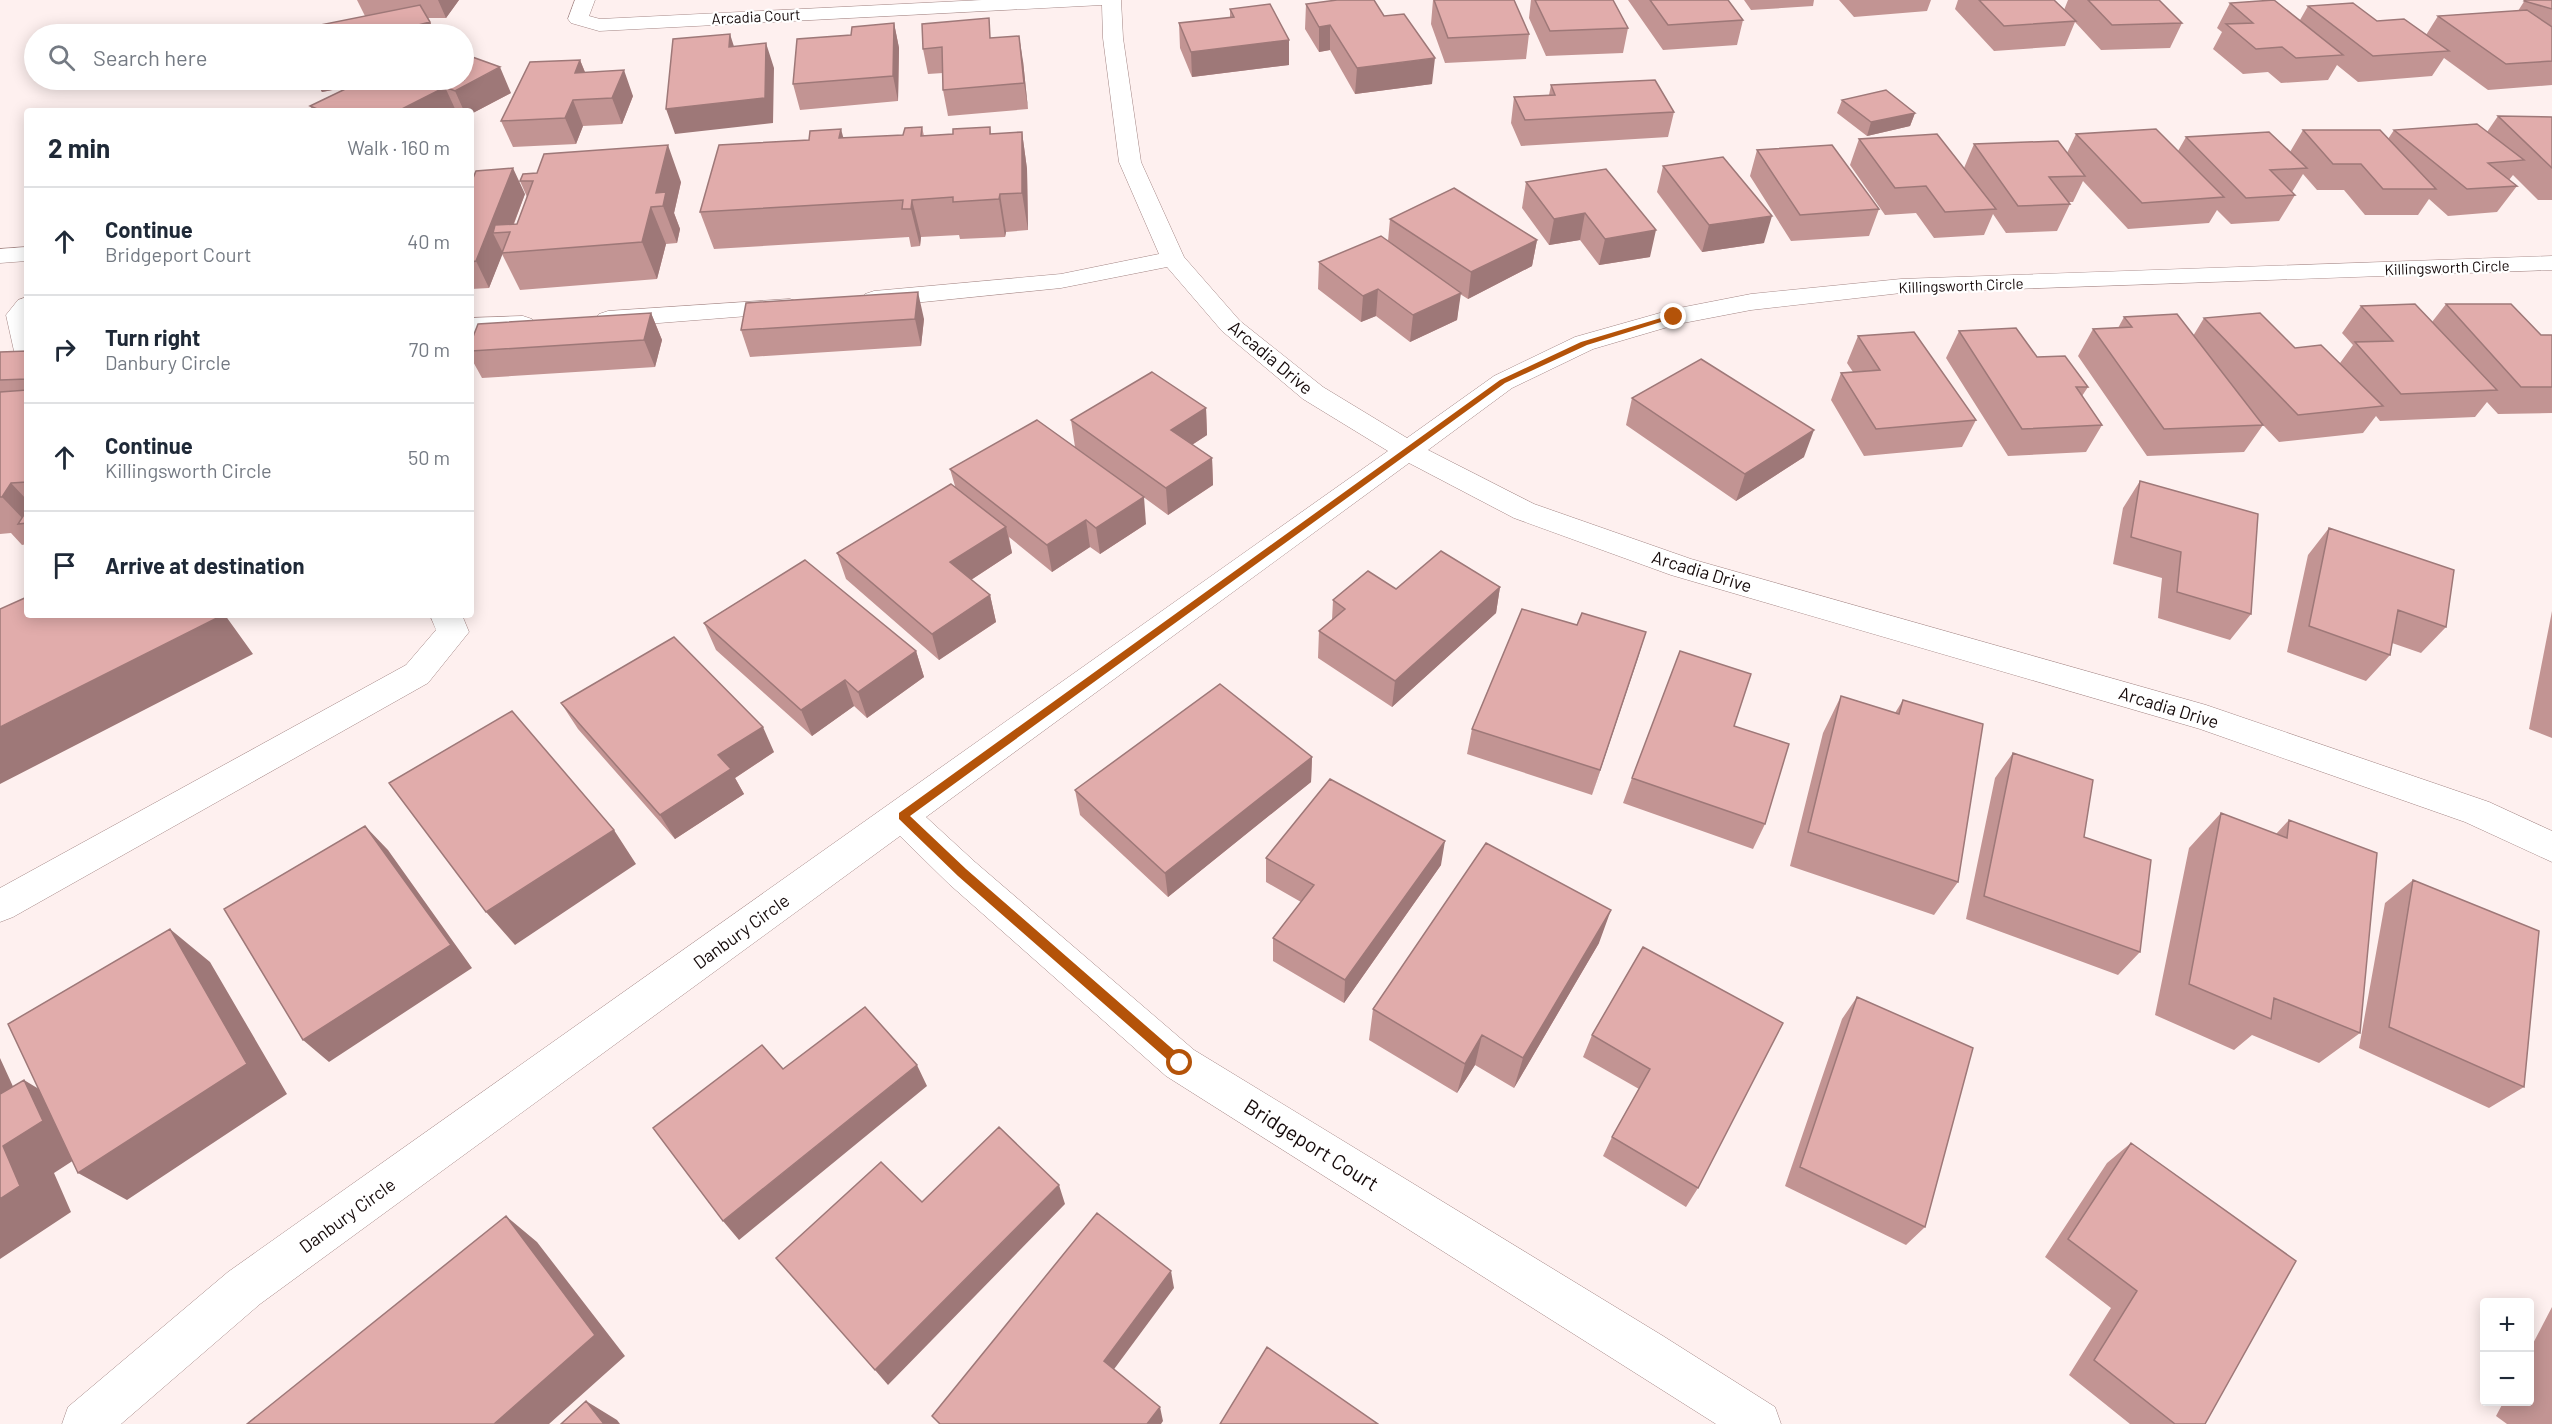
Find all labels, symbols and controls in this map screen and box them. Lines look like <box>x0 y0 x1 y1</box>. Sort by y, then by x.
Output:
street label: Arcadia Court <box>711 5 801 27</box>
search box <box>24 24 474 90</box>
icon: search <box>45 41 78 74</box>
text: Search here <box>93 44 207 70</box>
text: 2 min <box>48 132 110 163</box>
text: Walk · 160 m <box>347 135 450 159</box>
text: Continue <box>105 216 193 242</box>
icon: ahead <box>48 225 81 258</box>
text: 40 m <box>407 229 450 253</box>
text: Bridgeport Court <box>105 242 251 266</box>
street label: Killingsworth Circle <box>2384 256 2510 278</box>
street label: Killingsworth Circle <box>1898 274 2024 296</box>
route end <box>1660 303 1686 329</box>
street label: Arcadia Drive <box>1224 315 1318 399</box>
text: Turn right <box>105 324 200 350</box>
icon: right <box>48 333 81 366</box>
text: 70 m <box>409 337 450 361</box>
text: Danbury Circle <box>105 350 231 374</box>
text: Continue <box>105 432 193 458</box>
icon: ahead <box>48 441 81 474</box>
text: 50 m <box>408 445 450 469</box>
text: Killingsworth Circle <box>105 458 272 482</box>
street label: Arcadia Drive <box>1649 545 1755 597</box>
icon: arrive <box>48 549 81 582</box>
text: Arrive at destination <box>105 552 304 578</box>
street label: Arcadia Drive <box>2116 681 2222 733</box>
street label: Danbury Circle <box>689 889 793 973</box>
route start <box>1166 1049 1192 1075</box>
street label: Bridgeport Court <box>1240 1093 1384 1195</box>
street label: Danbury Circle <box>295 1173 399 1257</box>
map controls <box>2480 1298 2534 1406</box>
button: + <box>2480 1298 2534 1352</box>
button: − <box>2480 1352 2534 1406</box>

